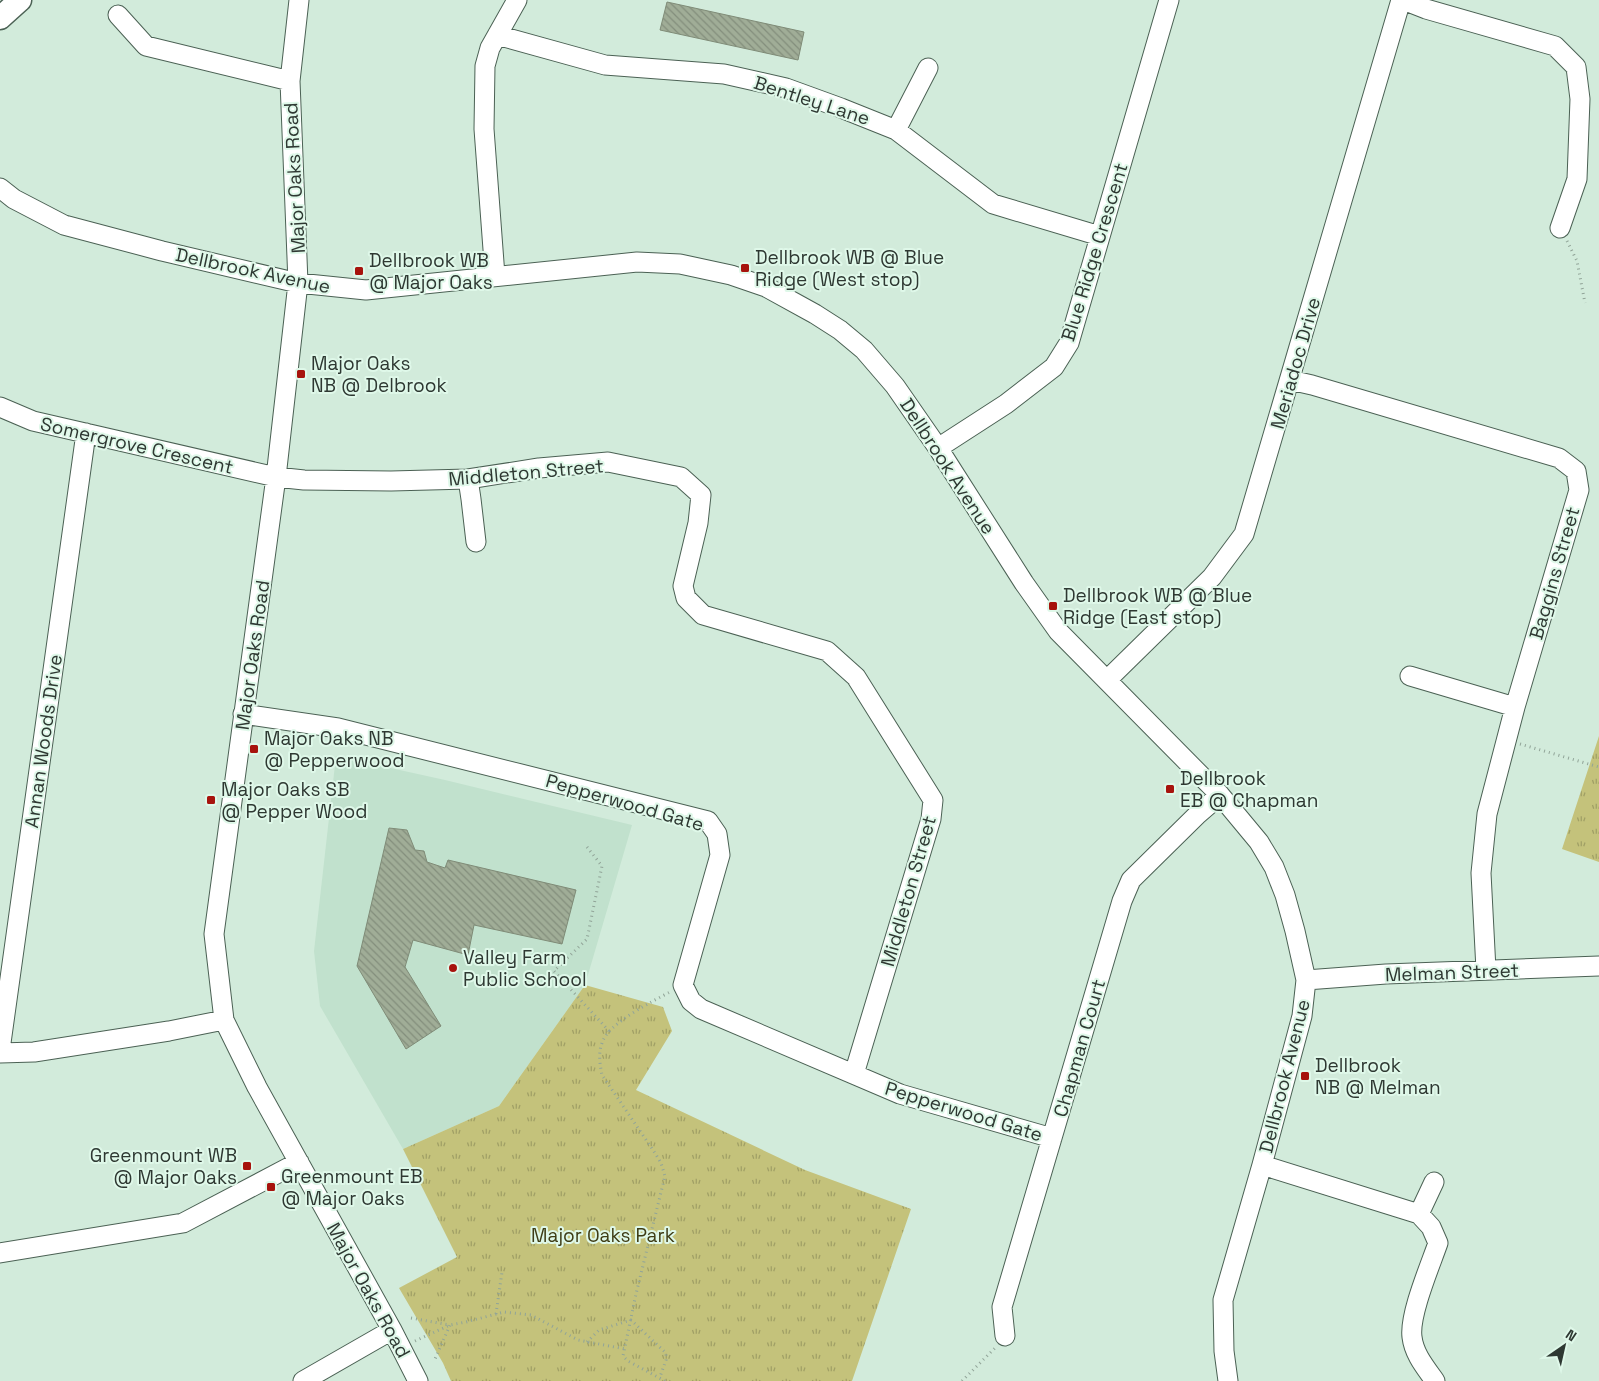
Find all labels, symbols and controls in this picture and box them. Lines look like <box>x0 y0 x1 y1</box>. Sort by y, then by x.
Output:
street label: Bentley Lane <box>751 70 873 131</box>
street label: Major Oaks Road <box>278 102 311 254</box>
street label: Blue Ridge Crescent <box>1055 160 1134 344</box>
street label: Dellbrook Avenue <box>173 242 333 299</box>
place label: Dellbrook WB @ Blue Ridge (West stop) <box>755 245 944 292</box>
place label: Dellbrook WB @ Major Oaks <box>369 248 493 295</box>
marker: Dellbrook WB @ Blue Ridge (West stop) <box>739 262 751 274</box>
marker: Dellbrook WB @ Major Oaks <box>353 265 365 277</box>
street label: Meriadoc Drive <box>1265 294 1326 432</box>
place label: Major Oaks NB @ Delbrook <box>311 351 447 398</box>
marker: Major Oaks NB @ Delbrook <box>295 368 307 380</box>
street label: Dellbrook Avenue <box>894 393 1001 539</box>
street label: Somergrove Crescent <box>38 411 236 480</box>
street label: Middleton Street <box>447 453 605 492</box>
street label: Baggins Street <box>1524 504 1585 642</box>
street label: Major Oaks Road <box>230 579 275 732</box>
place label: Dellbrook WB @ Blue Ridge (East stop) <box>1063 583 1252 630</box>
marker: Dellbrook WB @ Blue Ridge (East stop) <box>1047 600 1059 612</box>
street label: Annan Woods Drive <box>19 653 68 829</box>
place label: Major Oaks NB @ Pepperwood <box>264 726 404 773</box>
marker: Major Oaks NB @ Pepperwood <box>248 743 260 755</box>
place label: Dellbrook EB @ Chapman <box>1180 766 1318 813</box>
street label: Pepperwood Gate <box>543 768 707 837</box>
place label: Major Oaks SB @ Pepper Wood <box>221 777 367 824</box>
marker: Dellbrook EB @ Chapman <box>1164 783 1176 795</box>
marker: Major Oaks SB @ Pepper Wood <box>205 794 217 806</box>
street label: Middleton Street <box>875 813 942 969</box>
place label: Valley Farm Public School <box>463 945 587 992</box>
street label: Melman Street <box>1385 958 1520 987</box>
marker: Valley Farm Public School <box>447 962 459 974</box>
street label: Chapman Court <box>1048 976 1111 1120</box>
street label: Dellbrook Avenue <box>1253 997 1316 1156</box>
place label: Dellbrook NB @ Melman <box>1315 1053 1441 1100</box>
marker: Dellbrook NB @ Melman <box>1299 1070 1311 1082</box>
street label: Pepperwood Gate <box>882 1076 1046 1147</box>
place label: Greenmount WB @ Major Oaks <box>90 1143 237 1190</box>
marker: Greenmount WB @ Major Oaks <box>241 1160 253 1172</box>
place label: Greenmount EB @ Major Oaks <box>281 1164 422 1211</box>
marker: Greenmount EB @ Major Oaks <box>265 1181 277 1193</box>
street label: Major Oaks Road <box>321 1218 416 1362</box>
park label: Major Oaks Park <box>531 1223 675 1248</box>
north arrow <box>1539 1321 1589 1371</box>
text: N <box>1562 1325 1580 1345</box>

